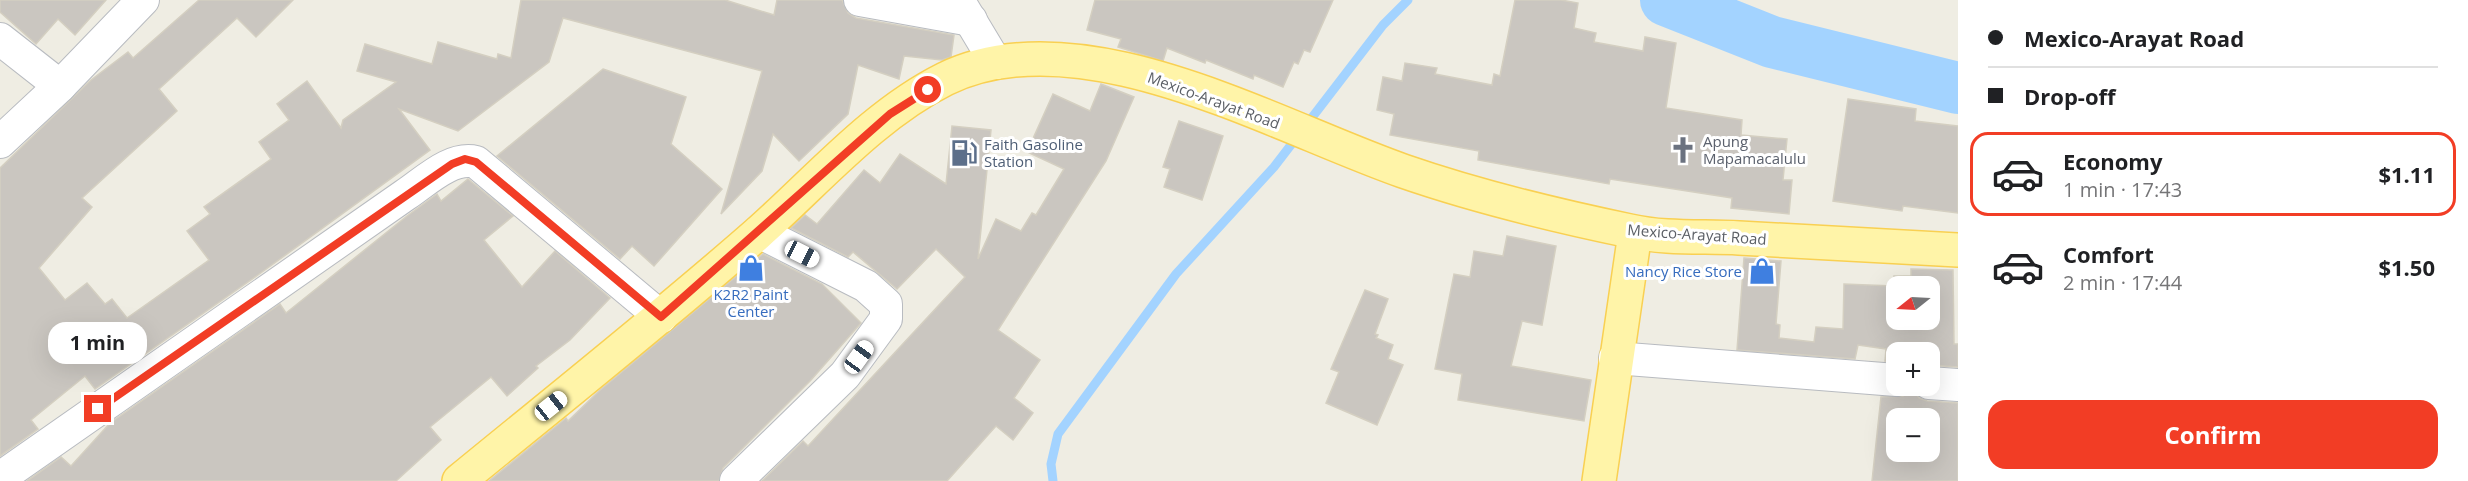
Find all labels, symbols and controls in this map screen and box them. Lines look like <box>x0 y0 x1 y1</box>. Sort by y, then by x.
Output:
text: Mexico-Arayat Road <box>2024 23 2244 53</box>
street label: Mexico-Arayat Road <box>1145 67 1283 133</box>
route start <box>914 76 941 103</box>
text: Drop-off <box>2024 81 2116 111</box>
place label: Apung Mapamacalulu <box>1703 131 1806 168</box>
place label: Faith Gasoline Station <box>984 134 1083 171</box>
church icon: Apung Mapamacalulu <box>1668 135 1698 165</box>
fuel station icon: Faith Gasoline Station <box>949 138 979 168</box>
text: Economy <box>2063 146 2162 176</box>
icon: car <box>1991 147 2045 201</box>
text: $1.11 <box>2378 159 2435 189</box>
text: 1 min · 17:43 <box>2063 176 2182 203</box>
street label: Mexico-Arayat Road <box>1627 219 1767 249</box>
car <box>782 238 822 270</box>
text: Comfort <box>2063 239 2154 269</box>
icon: car <box>1991 240 2045 294</box>
text: $1.50 <box>2378 252 2435 282</box>
shop icon: K2R2 Paint Center <box>736 253 766 283</box>
shop icon: Nancy Rice Store <box>1747 256 1777 286</box>
place label: Nancy Rice Store <box>1625 261 1742 281</box>
text: 2 min · 17:44 <box>2063 269 2182 296</box>
north arrow <box>1886 276 1940 330</box>
map controls <box>1886 276 1940 462</box>
place label: K2R2 Paint Center <box>713 284 789 321</box>
callout: 1 min <box>48 322 148 364</box>
text: 1 min <box>70 329 125 356</box>
car <box>841 337 877 377</box>
button: + <box>1886 342 1940 396</box>
car <box>531 388 571 424</box>
route end <box>84 395 111 422</box>
button: Confirm <box>1988 400 2438 469</box>
button: − <box>1886 408 1940 462</box>

